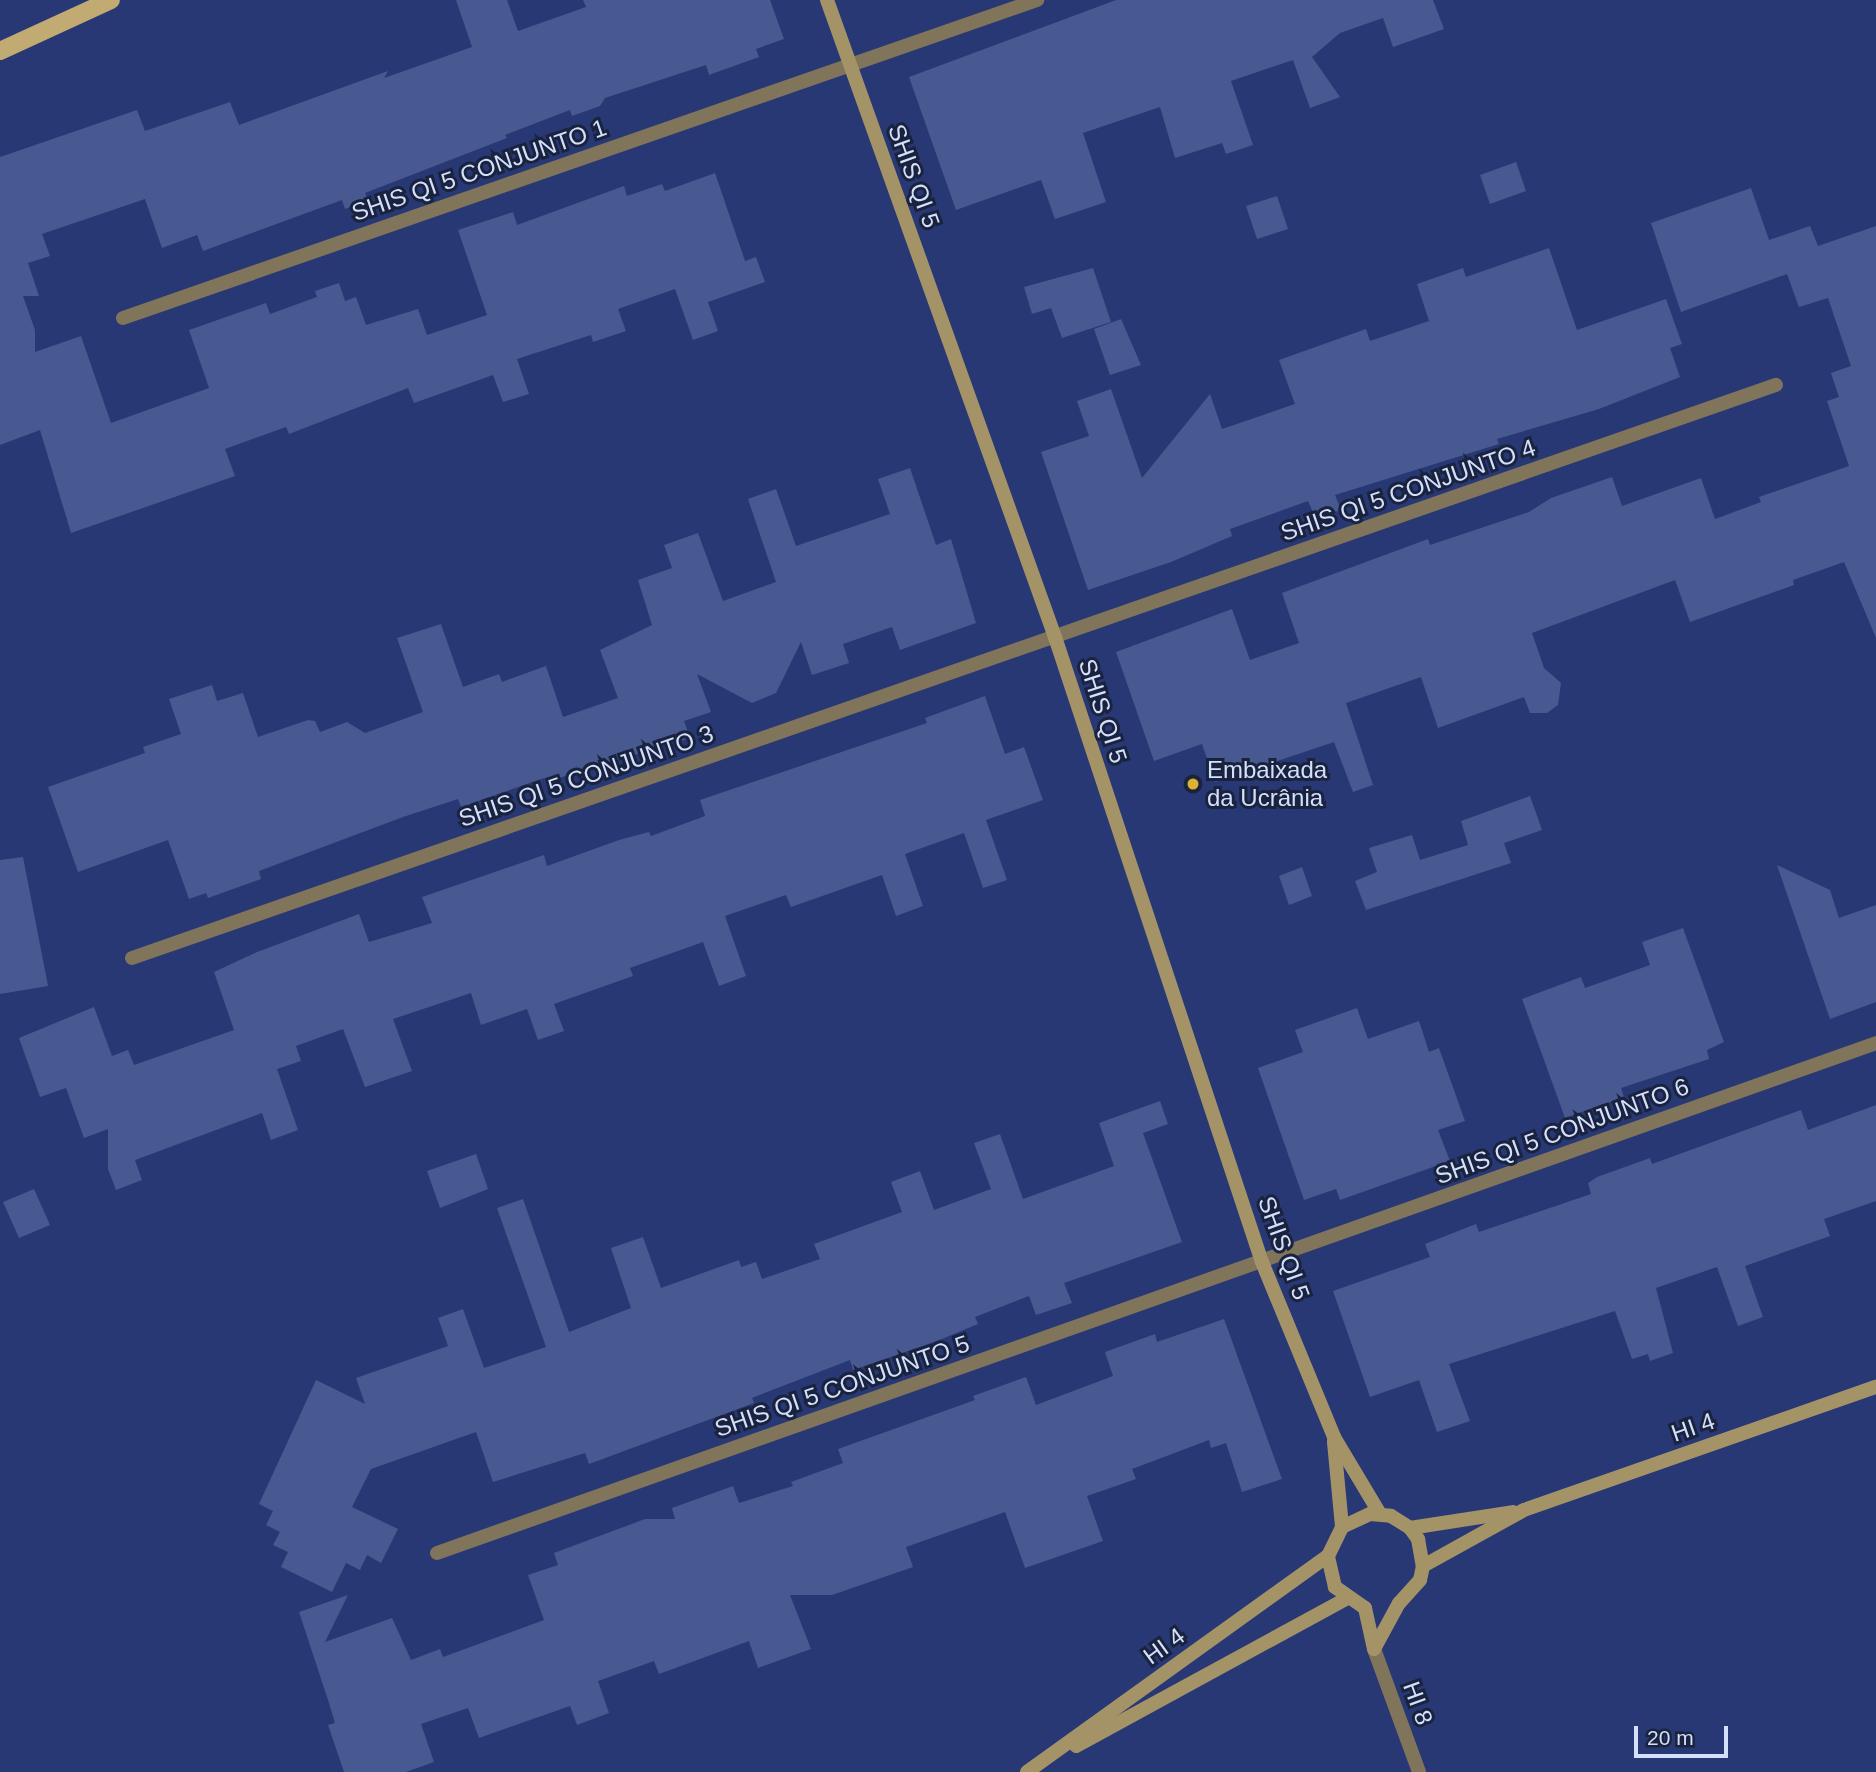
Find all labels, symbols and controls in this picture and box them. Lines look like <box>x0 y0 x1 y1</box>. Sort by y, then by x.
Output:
street label: SHIS QI 5 CONJUNTO 1 <box>348 113 610 227</box>
street label: SHIS QI 5 <box>882 120 946 232</box>
street label: SHIS QI 5 CONJUNTO 4 <box>1277 433 1539 547</box>
street label: SHIS QI 5 <box>1073 655 1133 767</box>
street label: SHIS QI 5 CONJUNTO 3 <box>455 719 717 833</box>
place label: Embaixada da Ucrânia <box>1207 756 1327 812</box>
marker: Embaixada da Ucrânia <box>1185 776 1201 792</box>
street label: SHIS QI 5 CONJUNTO 6 <box>1431 1072 1693 1190</box>
street label: SHIS QI 5 <box>1252 1192 1316 1304</box>
street label: SHIS QI 5 CONJUNTO 5 <box>711 1329 973 1443</box>
street label: HI 4 <box>1668 1406 1718 1448</box>
street label: HI 4 <box>1138 1621 1190 1671</box>
street label: HI 8 <box>1397 1677 1439 1729</box>
scale bar <box>1638 1712 1732 1756</box>
text: 20 m <box>1647 1726 1694 1749</box>

